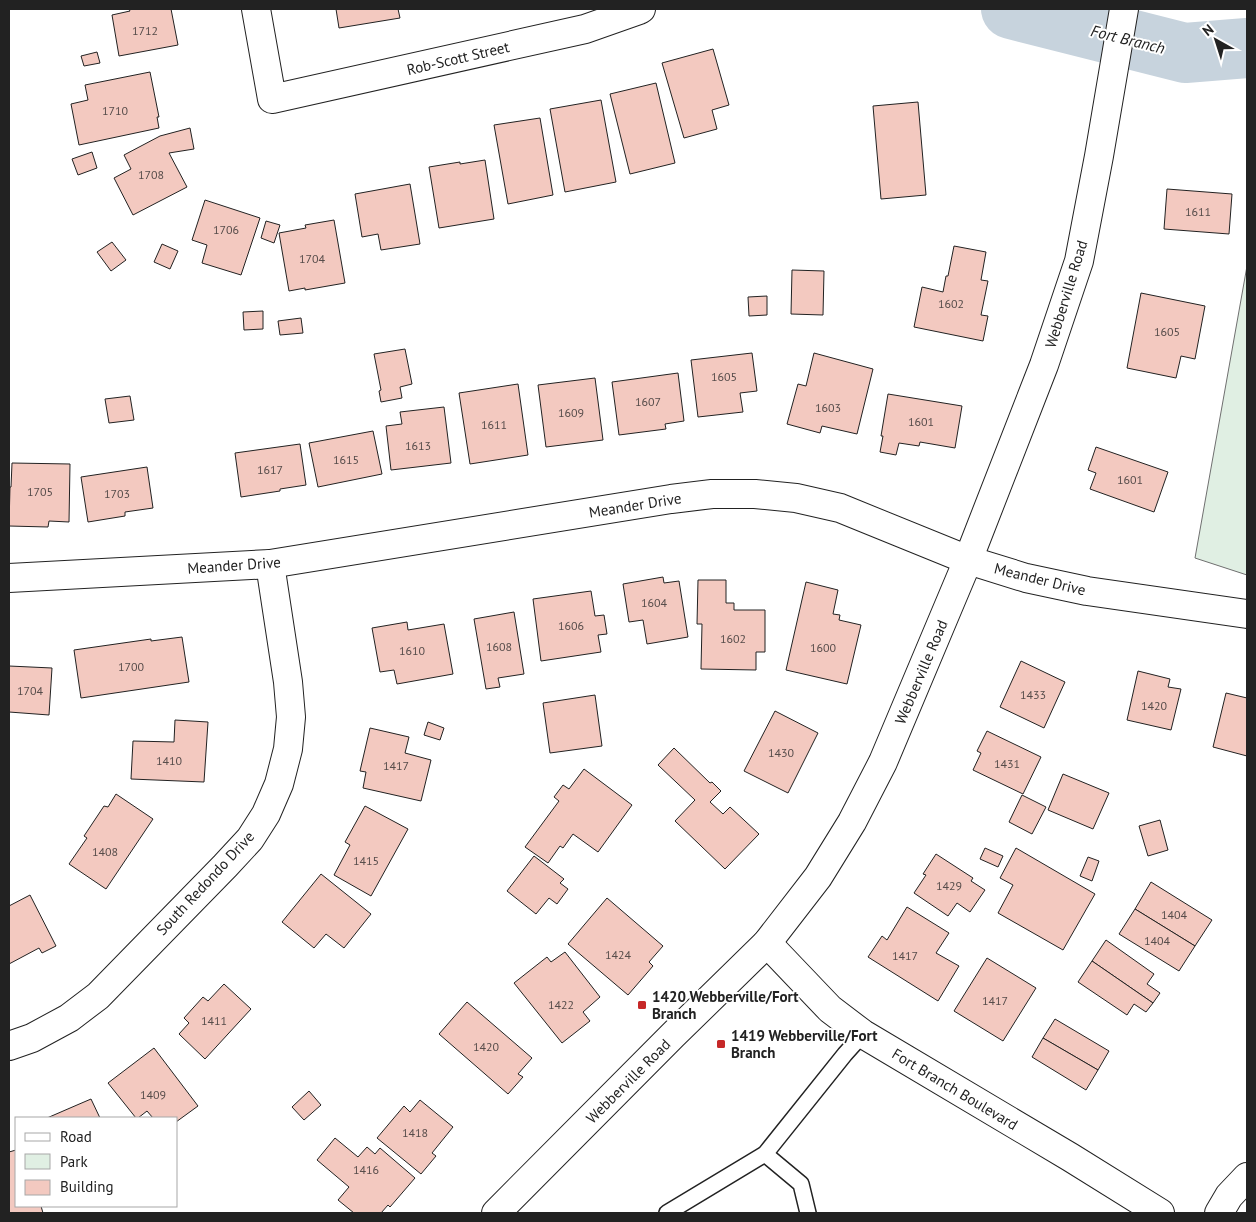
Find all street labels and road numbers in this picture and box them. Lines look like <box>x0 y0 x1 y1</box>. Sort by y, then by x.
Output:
street label: Rob-Scott Street <box>405 37 511 79</box>
street label: Webberville Road <box>1041 238 1091 350</box>
street label: Meander Drive <box>587 488 683 522</box>
street label: Meander Drive <box>187 552 281 578</box>
street label: Meander Drive <box>992 558 1088 600</box>
street label: Webberville Road <box>890 617 952 727</box>
street label: South Redondo Drive <box>152 827 258 939</box>
street label: Webberville Road <box>582 1035 674 1127</box>
street label: Fort Branch Boulevard <box>889 1044 1021 1134</box>

